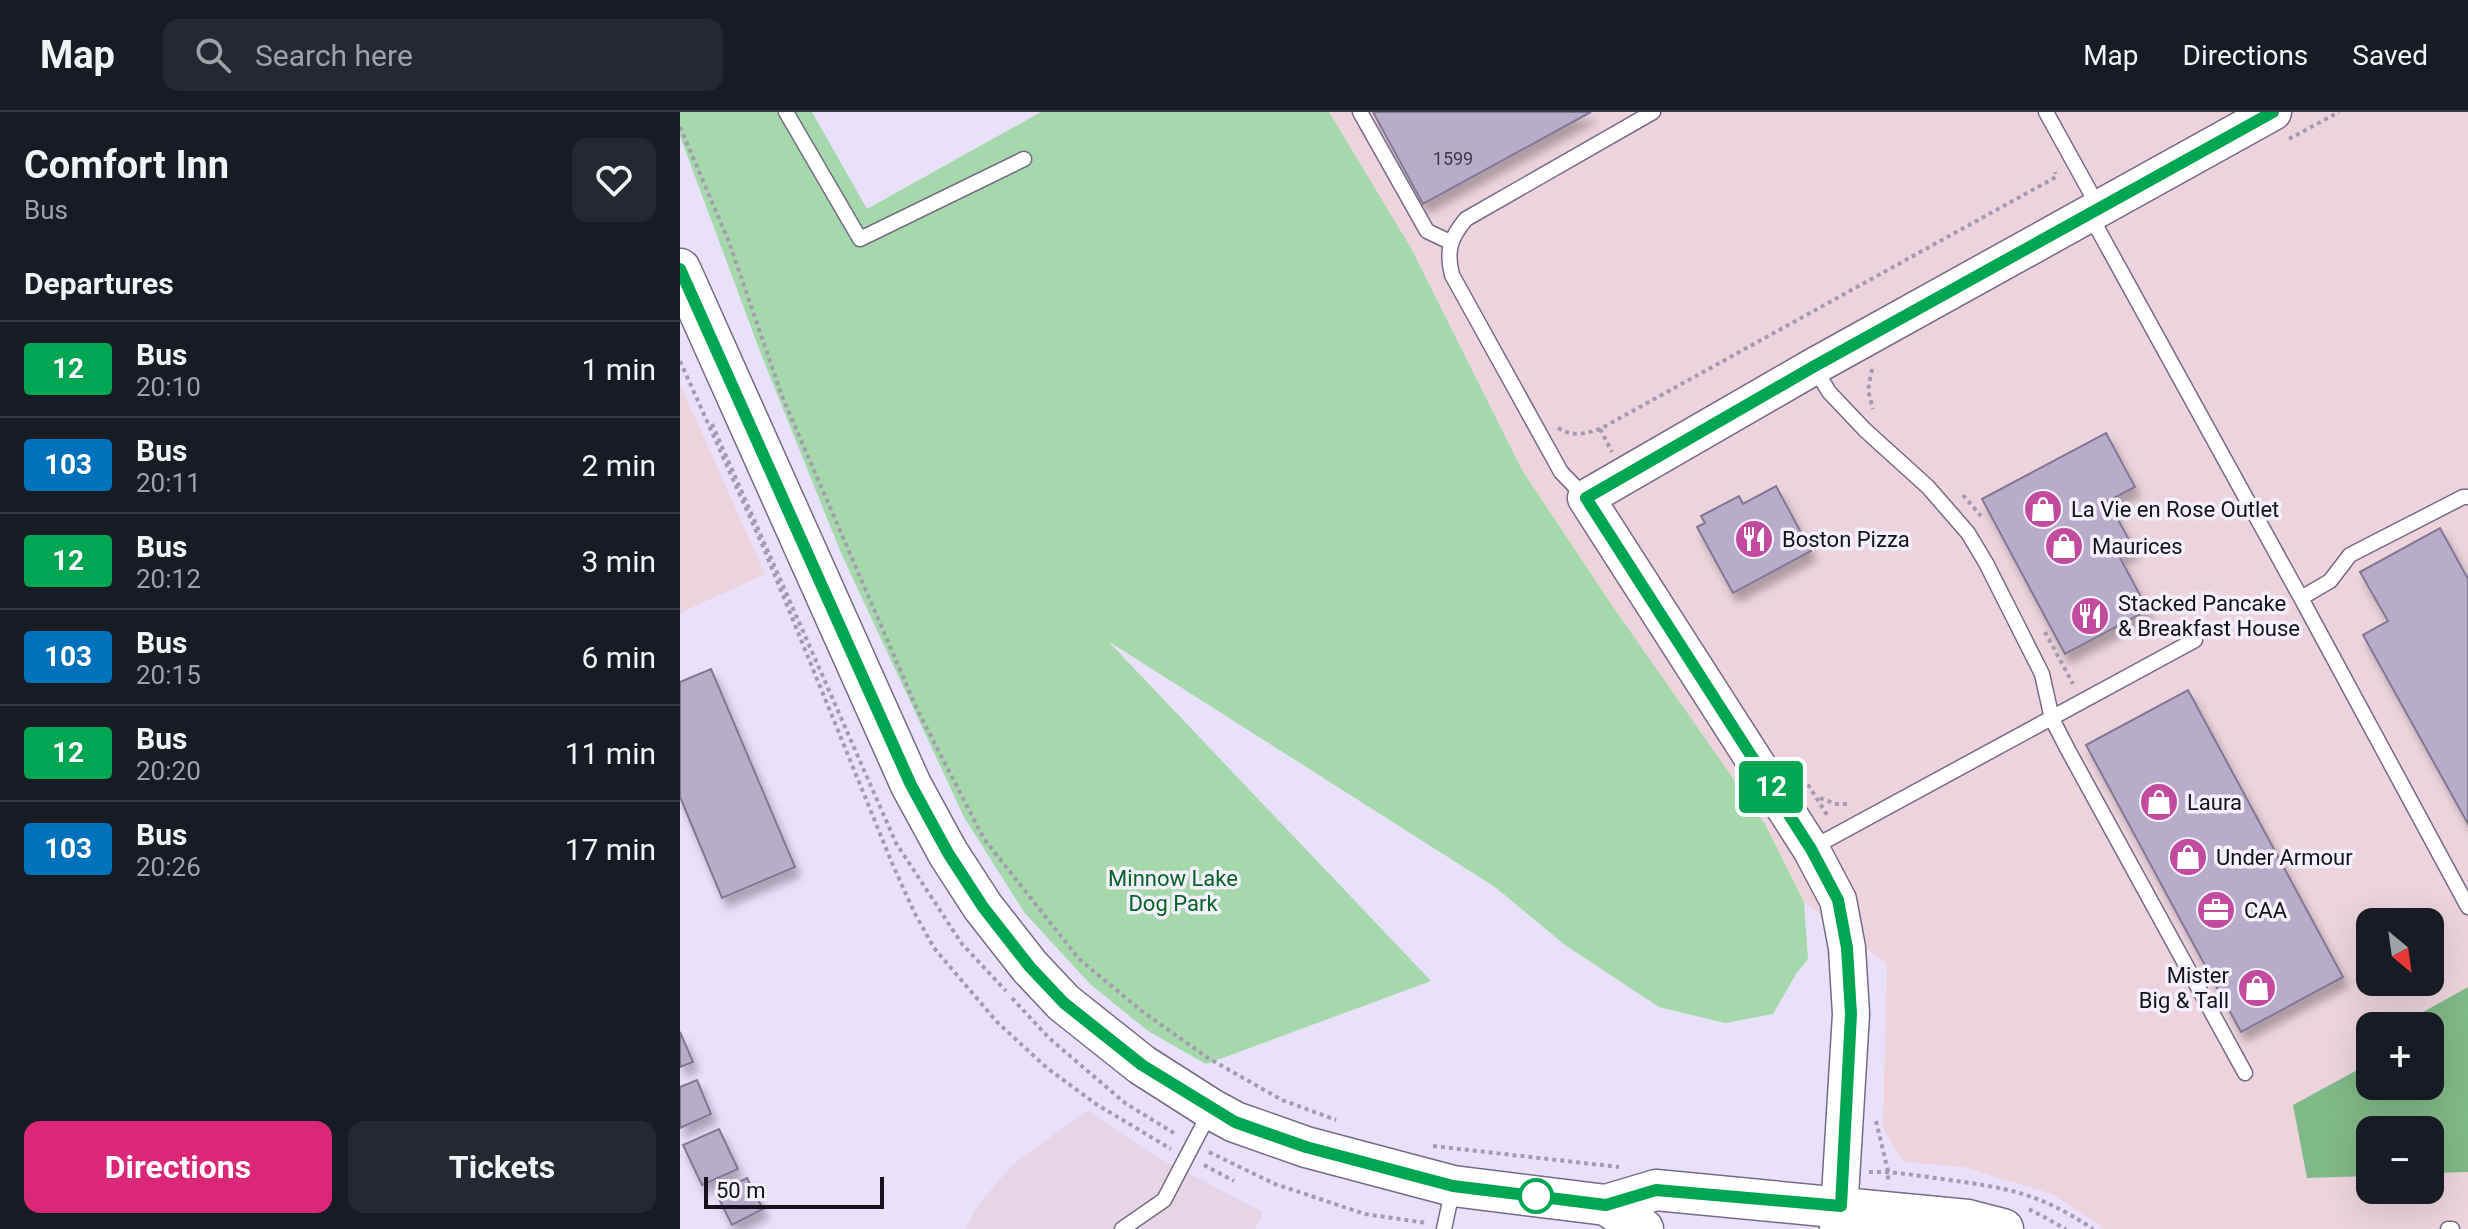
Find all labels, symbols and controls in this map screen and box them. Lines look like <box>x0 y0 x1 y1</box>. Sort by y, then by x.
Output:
search box <box>163 19 723 91</box>
text: Map <box>40 33 115 77</box>
icon: search <box>191 33 235 77</box>
text: Search here <box>255 38 413 73</box>
text: Map <box>2083 39 2139 72</box>
text: Directions <box>2183 39 2308 72</box>
text: Saved <box>2352 39 2428 72</box>
button: heart <box>572 138 656 222</box>
text: Comfort Inn <box>24 143 229 187</box>
house number: 1599 <box>1433 148 1473 169</box>
text: Bus <box>24 195 68 225</box>
text: Departures <box>24 266 174 301</box>
text: Bus <box>136 337 187 372</box>
text: 12 <box>52 352 84 385</box>
text: 1 min <box>582 352 656 387</box>
text: 20:10 <box>136 372 201 402</box>
text: Bus <box>136 433 187 468</box>
text: 103 <box>44 448 92 481</box>
text: 2 min <box>582 448 656 483</box>
text: 20:11 <box>136 468 201 498</box>
shop icon: La Vie en Rose Outlet <box>2022 488 2064 530</box>
place label: La Vie en Rose Outlet <box>2071 497 2279 522</box>
restaurant icon: Boston Pizza <box>1733 518 1775 560</box>
shop icon: Maurices <box>2043 525 2085 567</box>
place label: Boston Pizza <box>1782 527 1910 552</box>
text: Bus <box>136 529 187 564</box>
place label: Maurices <box>2092 534 2183 559</box>
text: 12 <box>52 544 84 577</box>
text: 3 min <box>582 544 656 579</box>
text: 20:12 <box>136 564 201 594</box>
place label: Stacked Pancake & Breakfast House <box>2118 591 2300 641</box>
restaurant icon: Stacked Pancake & Breakfast House <box>2069 595 2111 637</box>
text: Bus <box>136 625 187 660</box>
text: 103 <box>44 640 92 673</box>
text: 6 min <box>582 640 656 675</box>
text: 20:15 <box>136 660 201 690</box>
text: Bus <box>136 721 187 756</box>
text: 12 <box>52 736 84 769</box>
text: 11 min <box>565 736 656 771</box>
text: 20:20 <box>136 756 201 786</box>
line badge: 12 <box>1735 761 1807 813</box>
text: 12 <box>1755 770 1787 803</box>
shop icon: Laura <box>2138 781 2180 823</box>
place label: Laura <box>2187 790 2242 815</box>
text: Bus <box>136 817 187 852</box>
text: 103 <box>44 832 92 865</box>
text: 17 min <box>565 832 656 867</box>
shop icon: Under Armour <box>2167 836 2209 878</box>
place label: Under Armour <box>2216 845 2353 870</box>
text: 20:26 <box>136 852 201 882</box>
park label: Minnow Lake Dog Park <box>1108 866 1238 916</box>
office icon: CAA <box>2195 889 2237 931</box>
place label: CAA <box>2244 898 2288 923</box>
north arrow <box>2356 908 2444 996</box>
map controls <box>2356 908 2444 1204</box>
place label: Mister Big & Tall <box>2139 963 2230 1013</box>
shop icon: Mister Big & Tall <box>2236 967 2278 1009</box>
button: + <box>2356 1012 2444 1100</box>
button: − <box>2356 1116 2444 1204</box>
button: Directions <box>24 1121 332 1213</box>
button: Tickets <box>348 1121 656 1213</box>
scale bar <box>704 1173 884 1209</box>
text: 50 m <box>716 1178 765 1203</box>
unlabelled marker <box>1519 1179 1553 1213</box>

